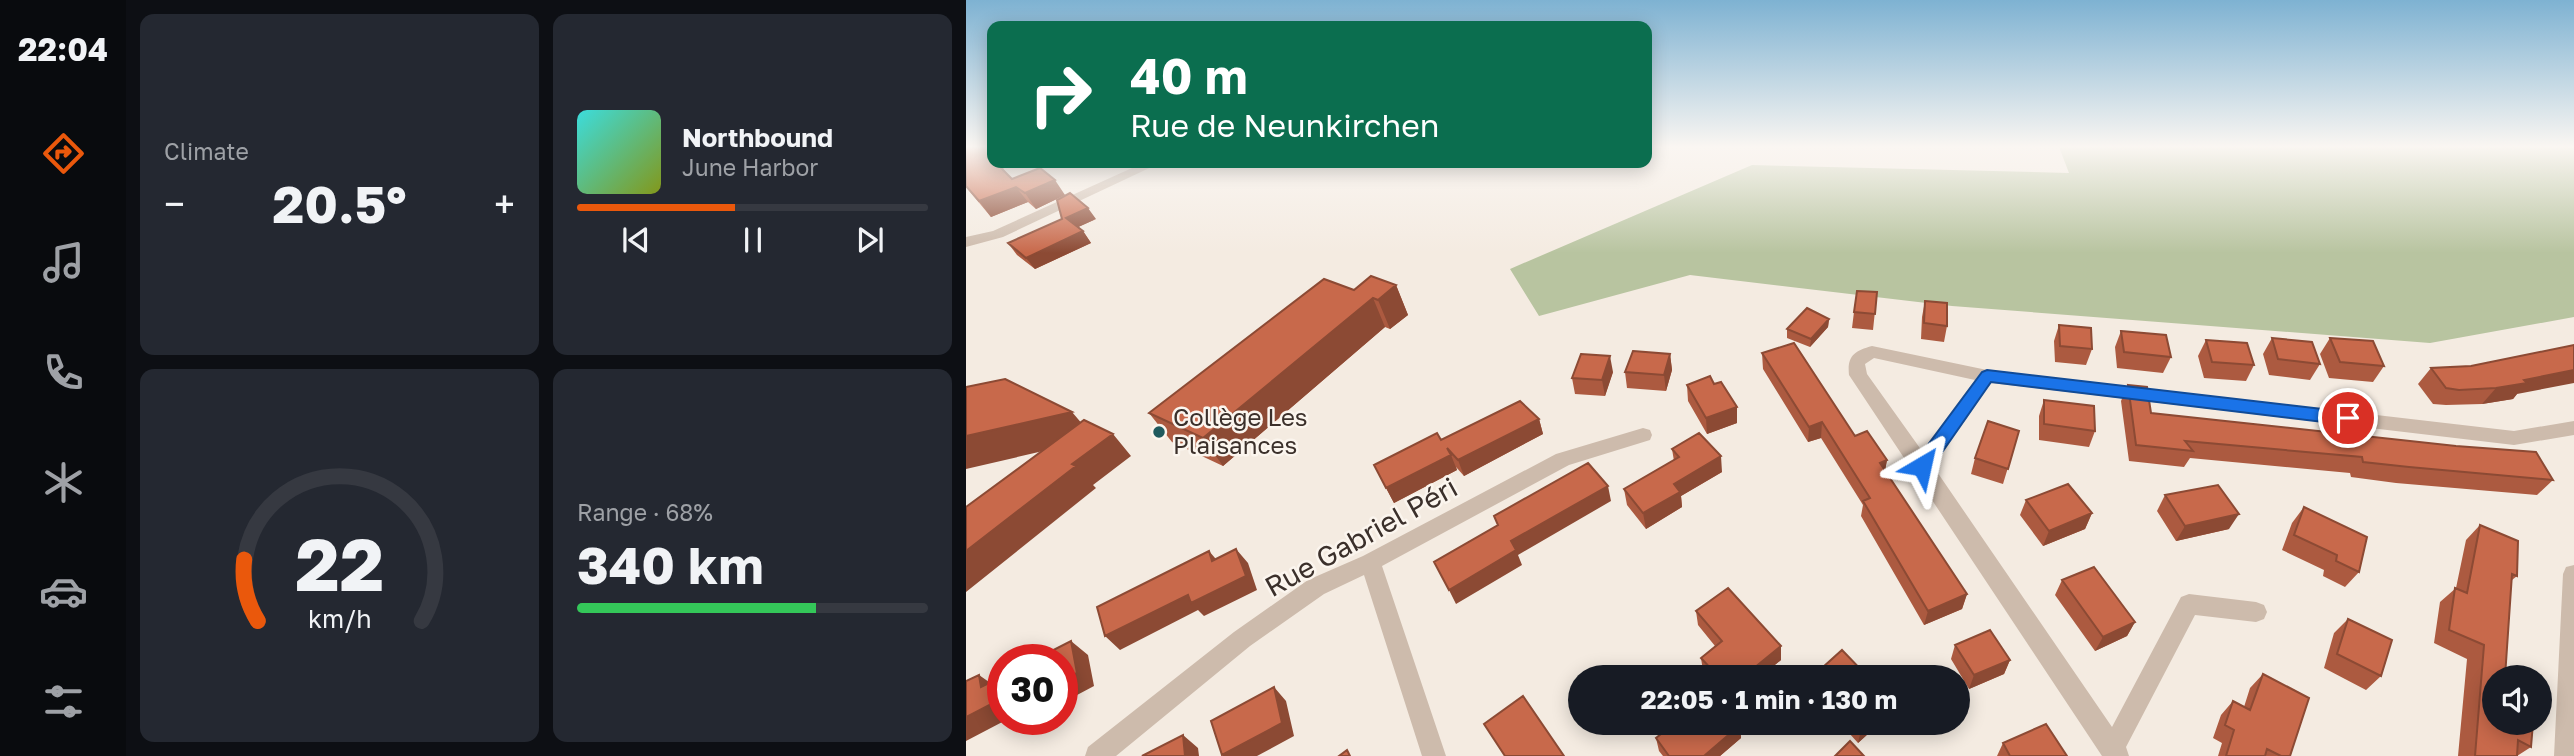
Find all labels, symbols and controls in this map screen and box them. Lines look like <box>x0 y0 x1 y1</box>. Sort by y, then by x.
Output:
text: 22:04 <box>18 30 108 68</box>
text: 40 m <box>1130 46 1248 105</box>
icon: right <box>1015 49 1106 140</box>
text: Rue de Neunkirchen <box>1130 106 1439 144</box>
text: Northbound <box>682 122 833 153</box>
icon: directions <box>39 129 88 178</box>
text: Climate <box>164 137 249 165</box>
text: June Harbor <box>682 153 818 181</box>
text: 20.5° <box>272 172 407 234</box>
text: − <box>164 181 185 226</box>
text: + <box>494 181 515 226</box>
icon: previous <box>617 221 655 259</box>
icon: pause <box>734 221 772 259</box>
icon: next <box>851 221 889 259</box>
icon: music <box>39 238 88 287</box>
icon: phone <box>39 348 88 397</box>
pin <box>2318 388 2378 448</box>
icon: arrive <box>2329 399 2367 437</box>
place label: Collège Les Plaisances <box>1173 402 1308 459</box>
marker: Collège Les Plaisances <box>1151 424 1167 440</box>
position arrow <box>1885 429 1959 503</box>
icon: climate <box>39 458 88 507</box>
street label: Rue Gabriel Péri <box>1259 470 1463 603</box>
text: Range · 68% <box>577 498 713 526</box>
text: 22 <box>295 521 384 608</box>
text: 340 km <box>577 533 764 595</box>
icon: car <box>39 567 88 616</box>
text: km/h <box>308 603 371 634</box>
speed limit sign: 30 <box>987 644 1078 735</box>
map controls <box>2482 665 2552 735</box>
button: sound <box>2482 665 2552 735</box>
icon: filters <box>39 677 88 726</box>
text: 22:05 · 1 min · 130 m <box>1641 684 1897 715</box>

